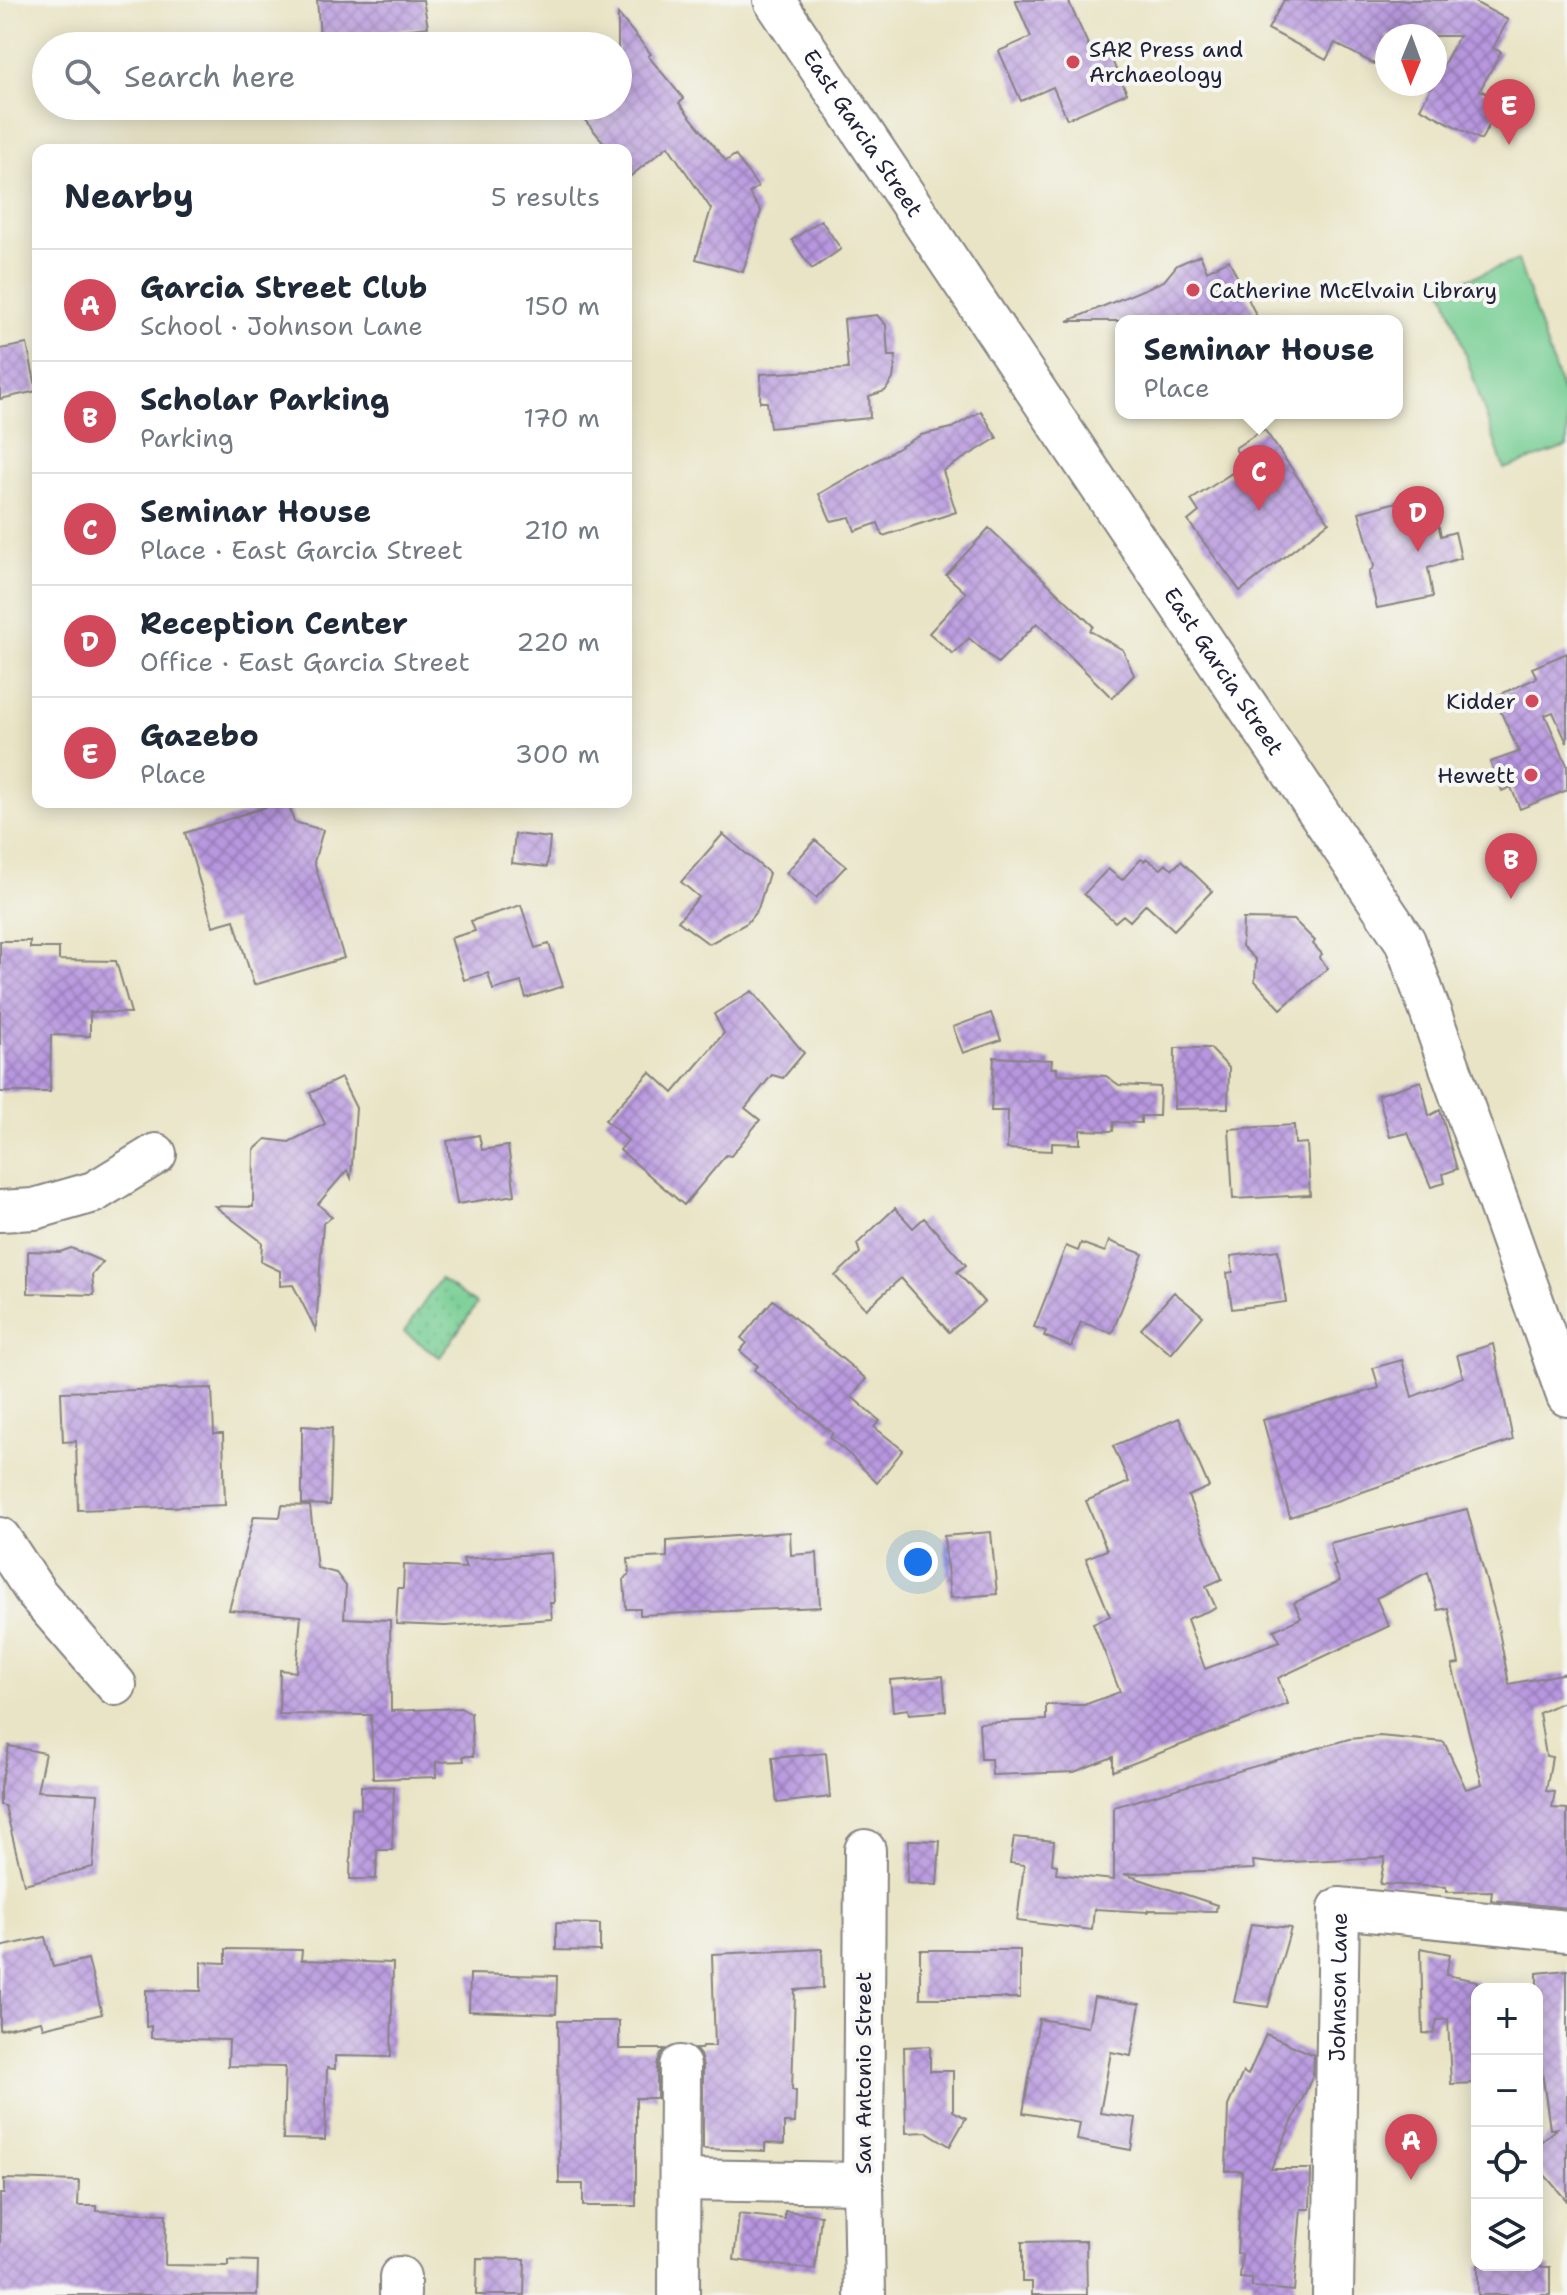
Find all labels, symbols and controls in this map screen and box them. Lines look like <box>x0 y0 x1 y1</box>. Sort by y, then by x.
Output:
north arrow <box>1375 24 1447 96</box>
search box <box>32 32 632 120</box>
place label: SAR Press and Archaeology <box>1089 35 1243 89</box>
street label: East Garcia Street <box>796 44 929 223</box>
marker: SAR Press and Archaeology <box>1064 53 1082 71</box>
icon: search <box>60 54 104 98</box>
text: Search here <box>124 56 295 97</box>
pin: E <box>1483 79 1535 145</box>
text: Nearby <box>64 173 194 219</box>
text: 5 results <box>491 179 600 214</box>
text: Garcia Street Club <box>140 267 427 308</box>
place label: Catherine McElvain Library <box>1209 276 1497 305</box>
marker: Catherine McElvain Library <box>1184 281 1202 299</box>
text: A <box>80 288 100 323</box>
text: 150 m <box>524 288 600 323</box>
text: School · Johnson Lane <box>140 308 423 343</box>
popup <box>1115 315 1403 419</box>
text: Seminar House <box>1143 329 1375 370</box>
text: Place <box>1143 370 1210 405</box>
text: Scholar Parking <box>140 379 389 420</box>
text: B <box>82 400 98 435</box>
text: 170 m <box>523 400 600 435</box>
text: Parking <box>140 420 234 455</box>
pin: C <box>1233 445 1285 511</box>
pin: D <box>1392 486 1444 552</box>
text: Seminar House <box>140 491 371 532</box>
text: C <box>82 512 98 547</box>
text: 210 m <box>523 512 600 547</box>
text: Place · East Garcia Street <box>140 532 463 567</box>
street label: East Garcia Street <box>1157 582 1290 761</box>
text: Reception Center <box>140 603 408 644</box>
text: D <box>81 624 99 659</box>
text: 220 m <box>516 624 600 659</box>
text: Office · East Garcia Street <box>140 644 470 679</box>
place label: Kidder <box>1446 687 1516 716</box>
marker: Kidder <box>1523 692 1541 710</box>
text: Gazebo <box>140 715 259 756</box>
text: E <box>81 736 99 771</box>
text: 300 m <box>515 736 600 771</box>
text: Place <box>140 756 206 791</box>
place label: Hewett <box>1437 761 1515 790</box>
marker: Hewett <box>1522 766 1540 784</box>
pin: B <box>1485 833 1537 899</box>
your location <box>898 1542 938 1582</box>
street label: Johnson Lane <box>1323 1912 1354 2062</box>
street label: San Antonio Street <box>849 1972 878 2174</box>
map controls <box>1471 1983 1543 2271</box>
button: + <box>1471 1983 1543 2055</box>
button: − <box>1471 2055 1543 2127</box>
pin: A <box>1385 2114 1437 2180</box>
button: locate <box>1471 2127 1543 2199</box>
button: layers <box>1471 2199 1543 2271</box>

